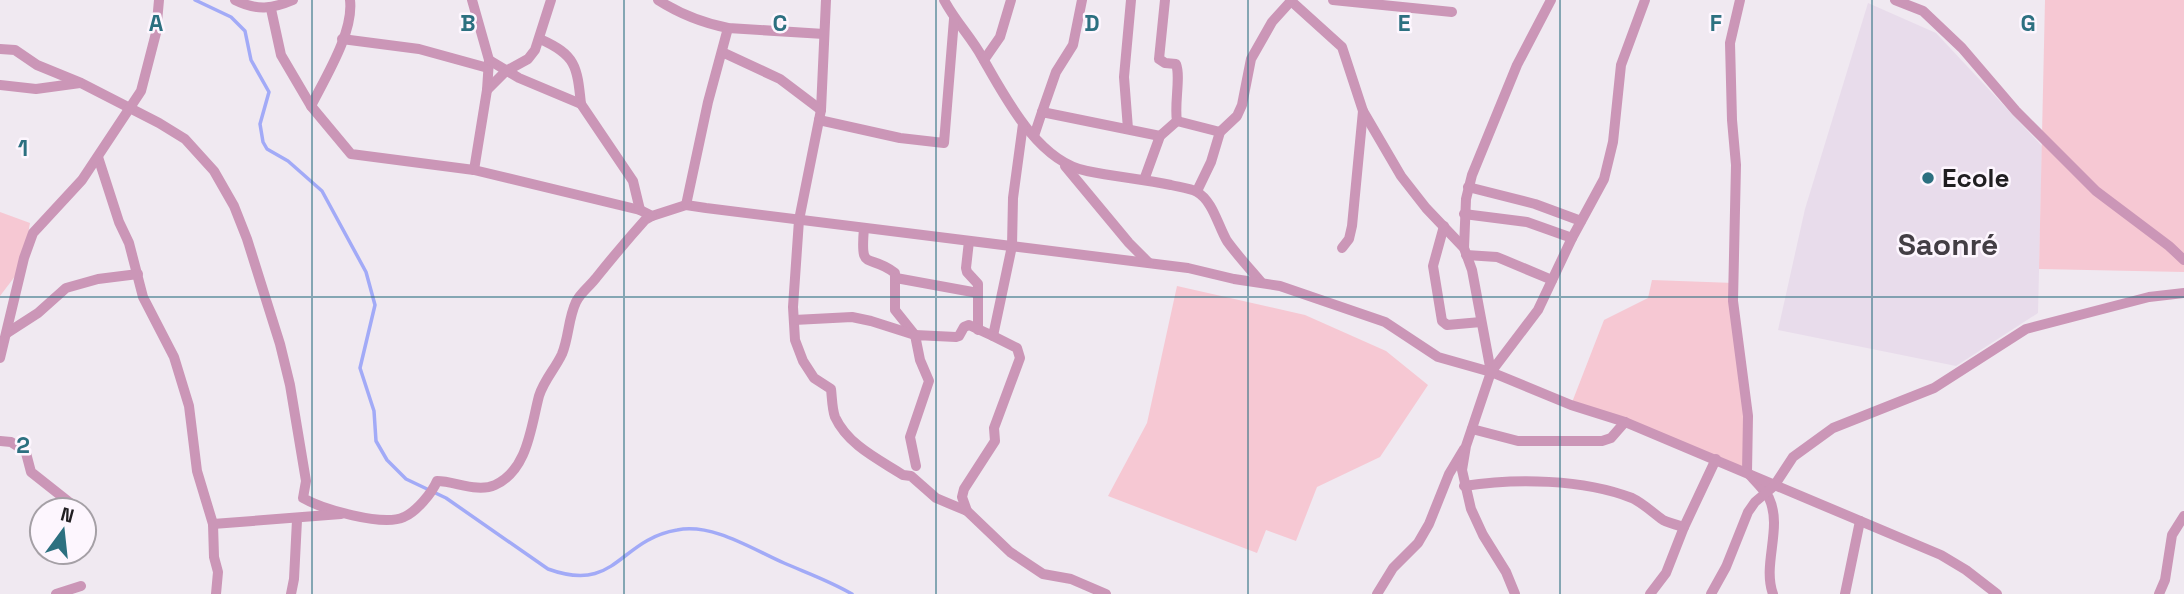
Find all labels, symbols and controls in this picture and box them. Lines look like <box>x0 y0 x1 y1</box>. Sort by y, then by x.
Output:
text: A <box>149 8 164 38</box>
text: B <box>460 8 476 38</box>
text: C <box>773 8 787 38</box>
text: D <box>1084 8 1100 38</box>
text: E <box>1398 8 1410 38</box>
text: F <box>1710 8 1722 38</box>
text: G <box>2020 8 2036 38</box>
text: 1 <box>18 133 28 163</box>
place label: Ecole <box>1942 161 2009 195</box>
marker: Ecole <box>1920 170 1936 186</box>
district label: Saonré <box>1898 225 1998 264</box>
text: 2 <box>16 430 30 460</box>
north arrow <box>28 496 98 566</box>
text: N <box>58 501 77 529</box>

